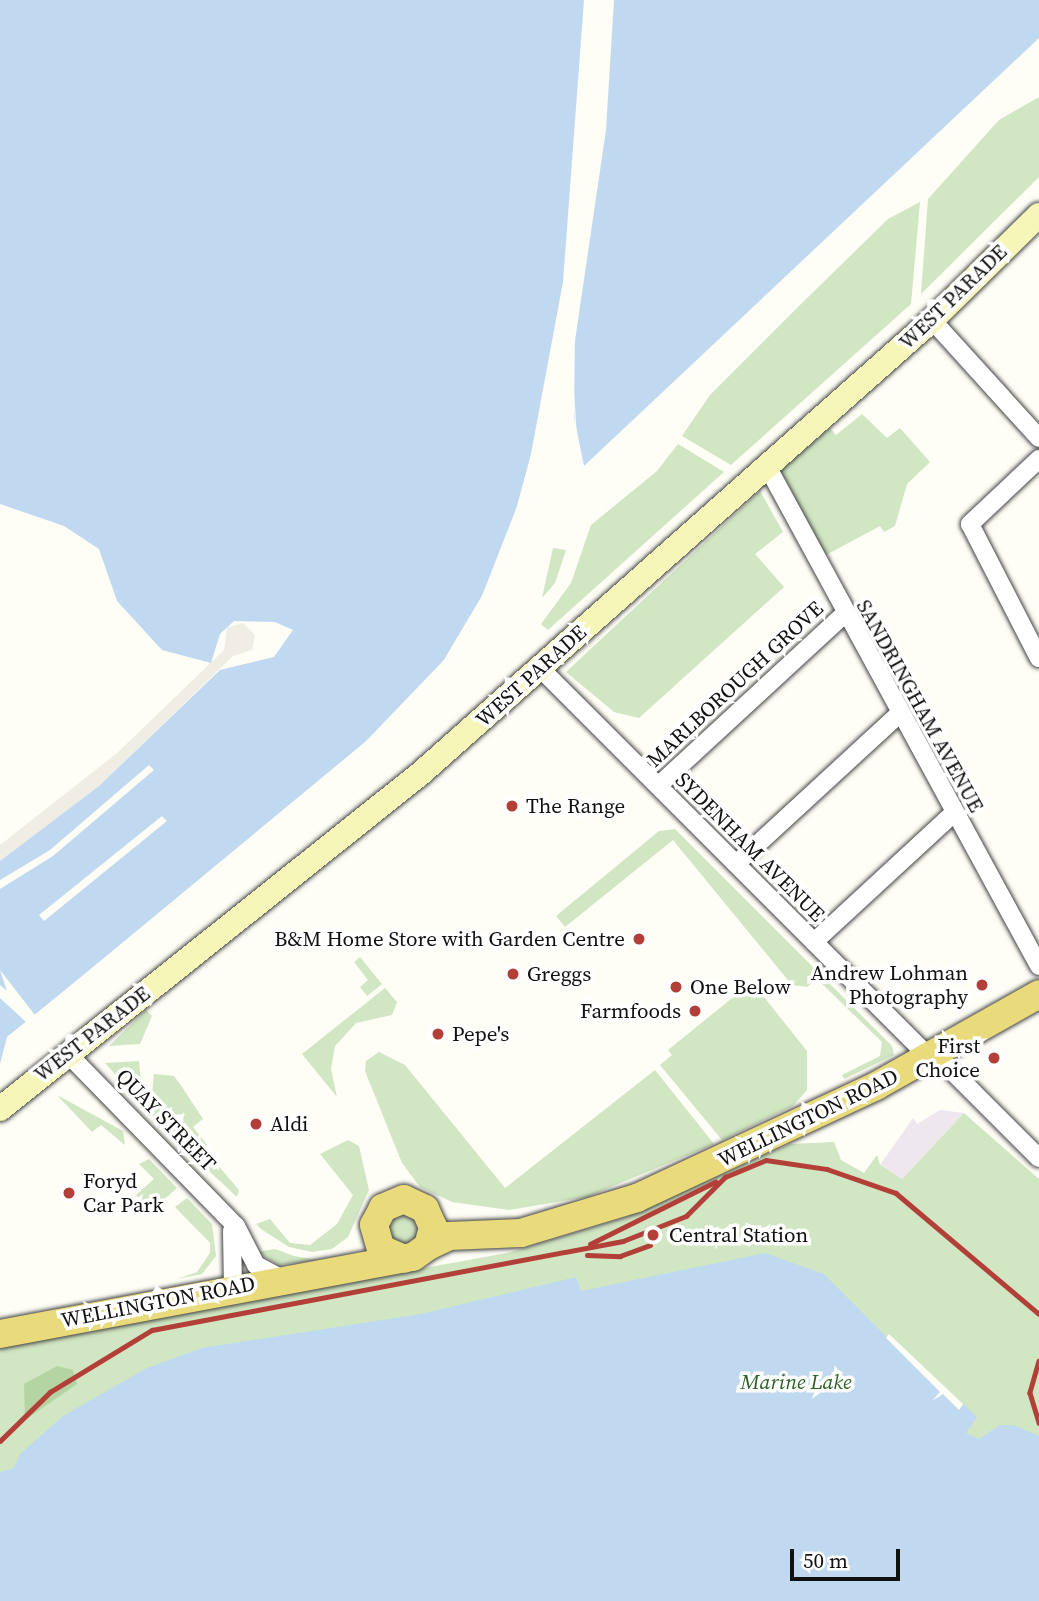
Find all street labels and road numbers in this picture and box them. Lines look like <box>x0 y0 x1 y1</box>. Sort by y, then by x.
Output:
street label: WEST PARADE <box>894 239 1012 355</box>
street label: SANDRINGHAM AVENUE <box>851 595 989 817</box>
street label: MARLBOROUGH GROVE <box>642 596 828 772</box>
street label: WEST PARADE <box>470 620 592 732</box>
street label: SYDENHAM AVENUE <box>670 767 830 927</box>
street label: WEST PARADE <box>29 981 155 1087</box>
street label: QUAY STREET <box>111 1063 221 1177</box>
street label: WELLINGTON ROAD <box>714 1063 902 1173</box>
street label: WELLINGTON ROAD <box>59 1271 257 1333</box>

